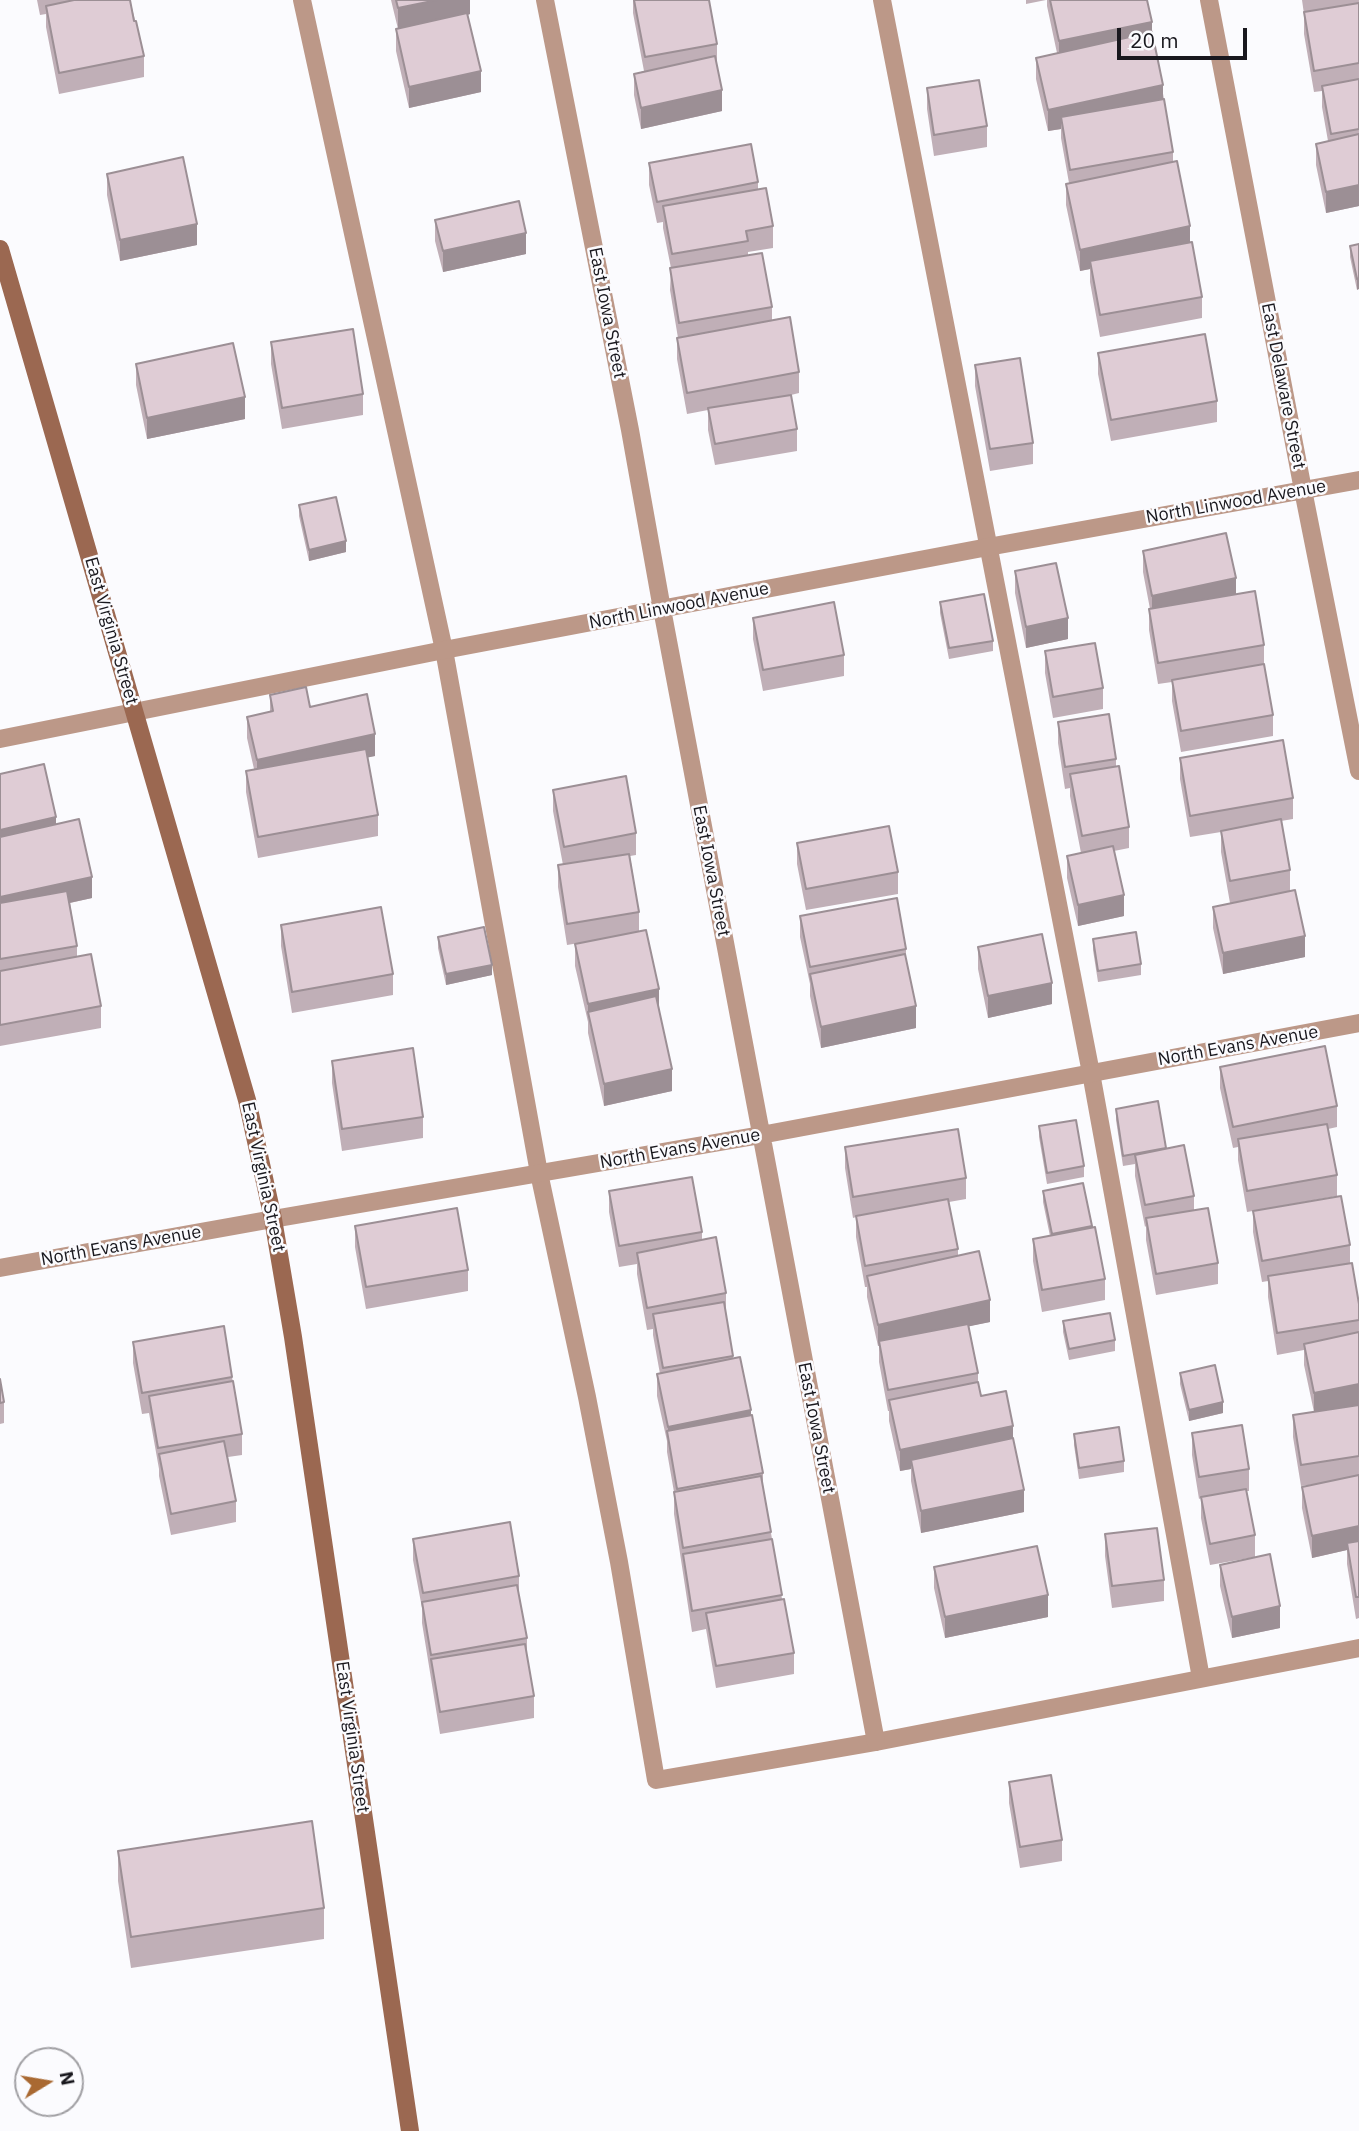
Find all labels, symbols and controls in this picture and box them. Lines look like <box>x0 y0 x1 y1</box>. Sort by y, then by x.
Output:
scale bar <box>1121 14 1250 58</box>
text: 20 m <box>1130 26 1179 54</box>
street label: East Iowa Street <box>584 246 630 380</box>
street label: East Delaware Street <box>1256 301 1310 471</box>
street label: North Linwood Avenue <box>1144 476 1328 528</box>
street label: East Virginia Street <box>80 555 142 707</box>
street label: North Linwood Avenue <box>587 578 771 634</box>
street label: East Iowa Street <box>688 804 734 938</box>
street label: North Evans Avenue <box>1156 1021 1320 1071</box>
street label: East Virginia Street <box>237 1100 289 1254</box>
street label: North Evans Avenue <box>598 1124 762 1174</box>
street label: North Evans Avenue <box>39 1221 203 1271</box>
street label: East Iowa Street <box>793 1361 839 1495</box>
street label: East Virginia Street <box>331 1660 373 1814</box>
north arrow <box>14 2047 84 2117</box>
text: N <box>55 2069 81 2087</box>

